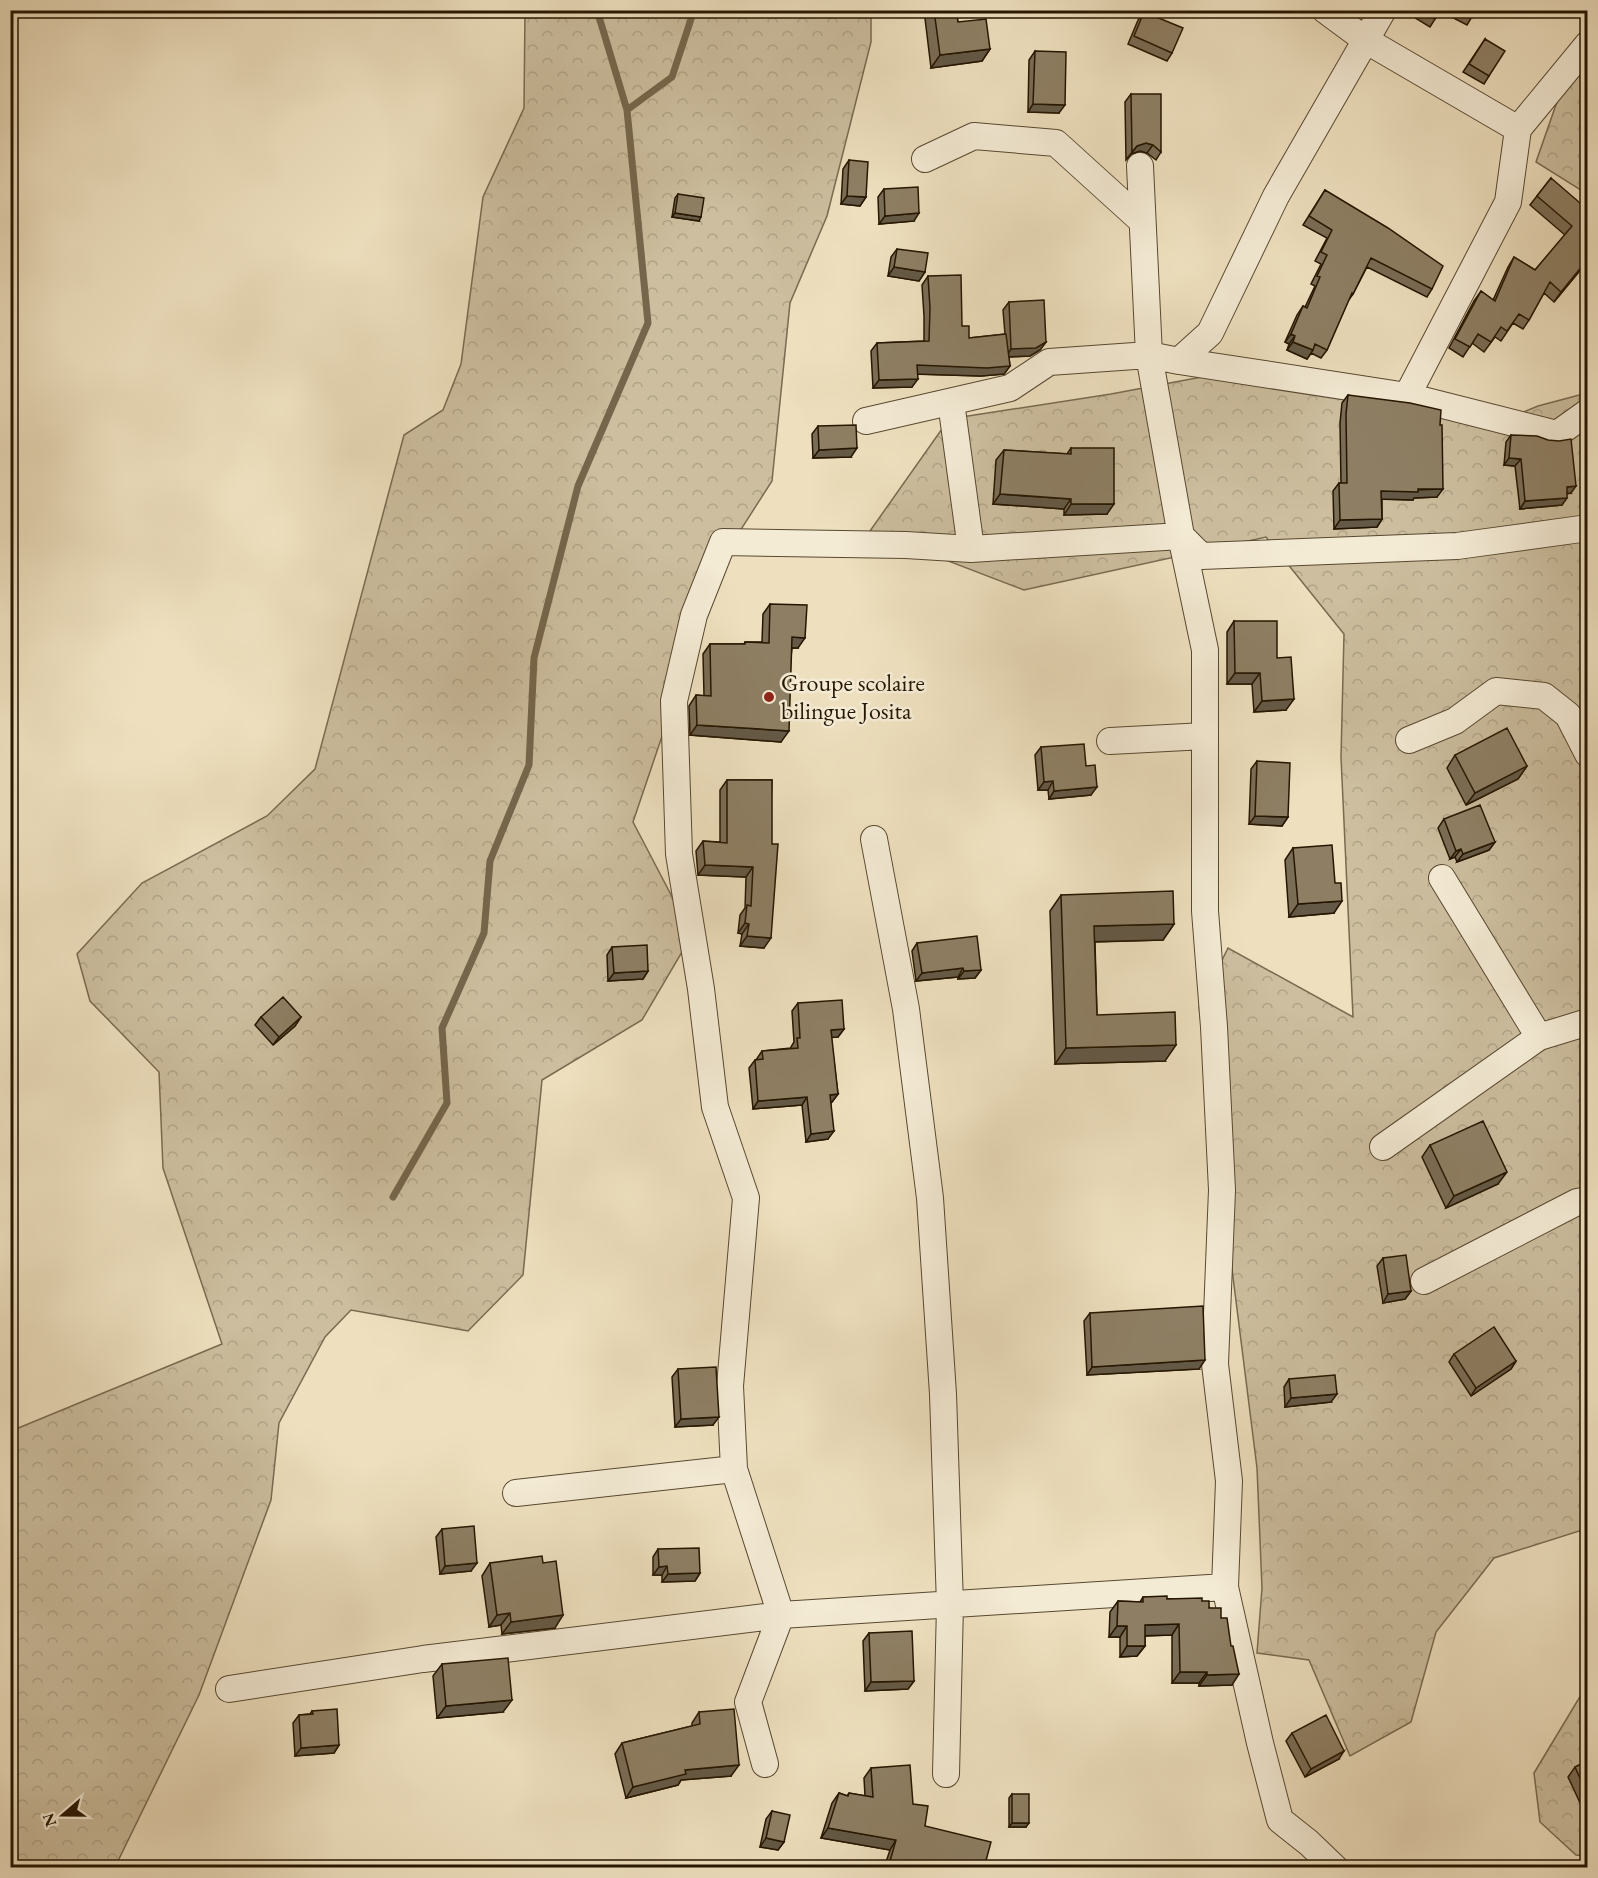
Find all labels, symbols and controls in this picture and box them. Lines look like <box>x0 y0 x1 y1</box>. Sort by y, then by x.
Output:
place label: Groupe scolaire bilingue Josita <box>781 667 925 726</box>
marker: Groupe scolaire bilingue Josita <box>762 690 776 704</box>
north arrow <box>33 1785 93 1845</box>
text: N <box>37 1810 61 1830</box>

